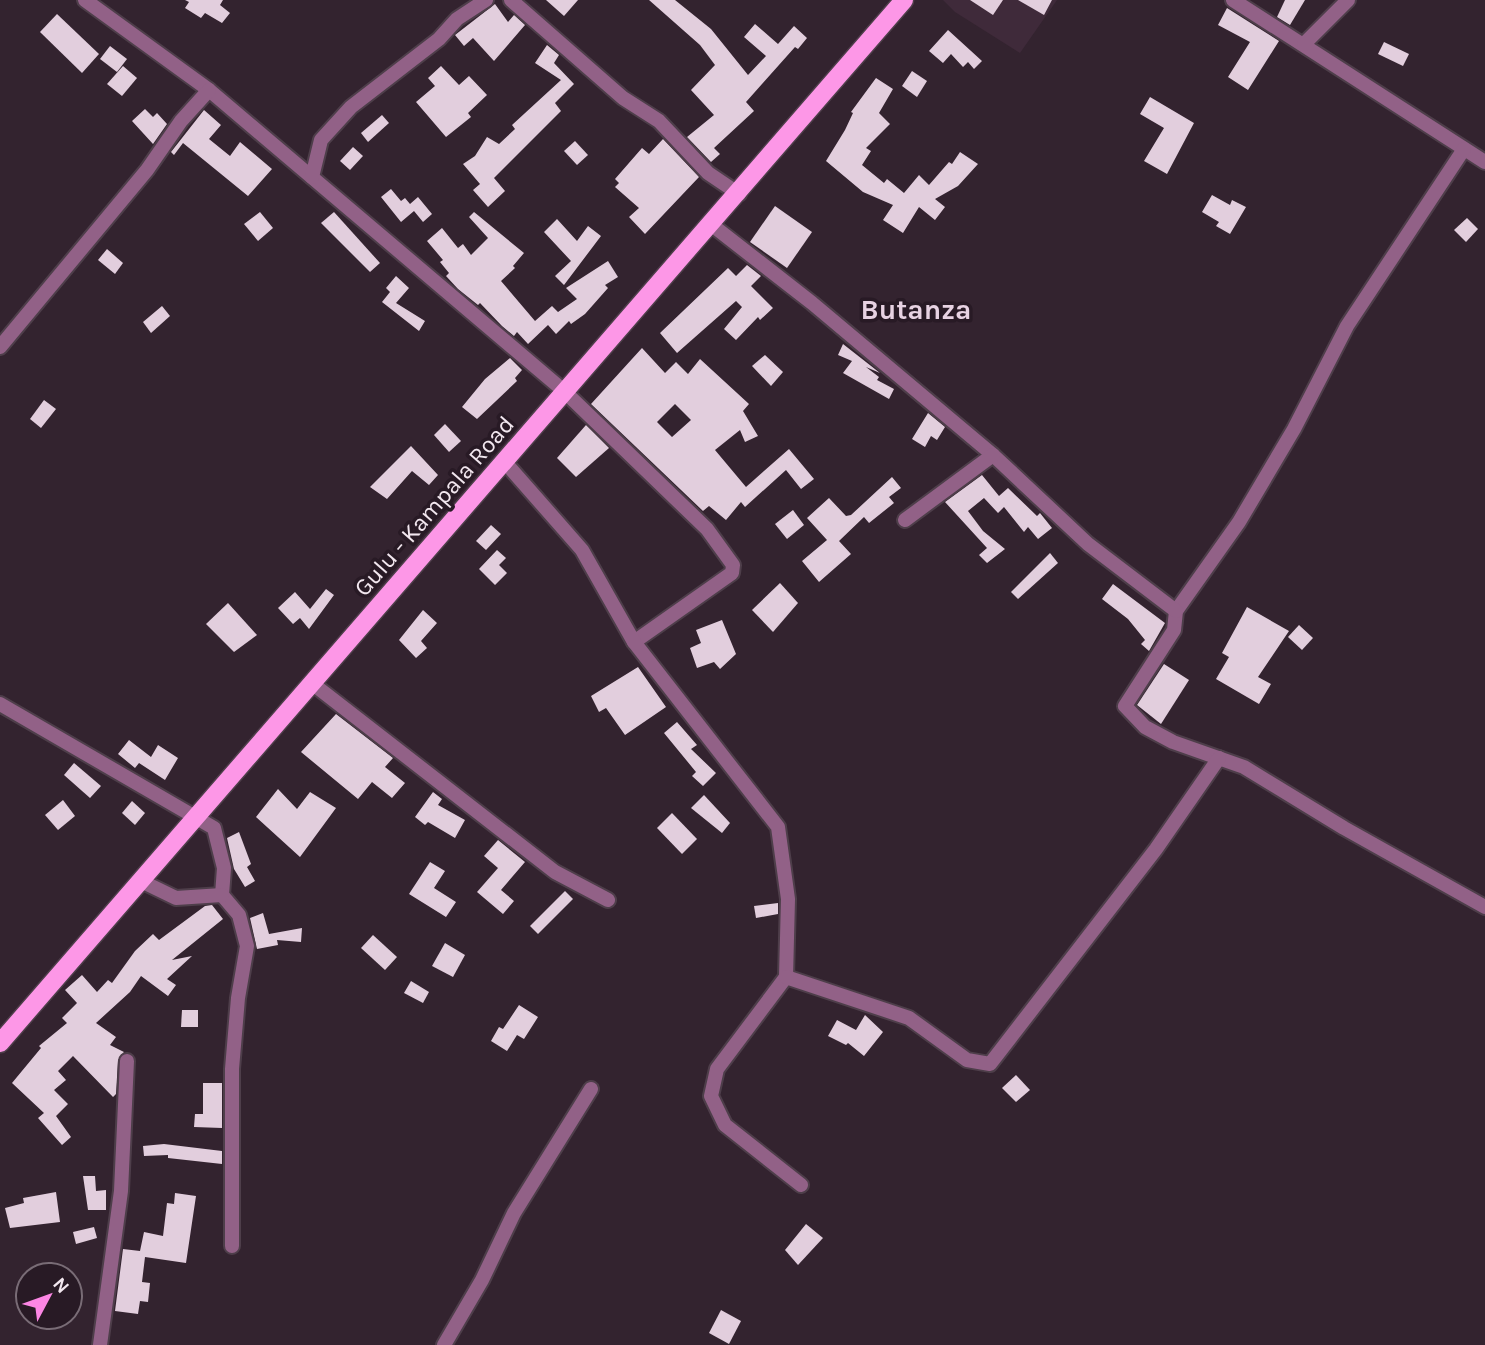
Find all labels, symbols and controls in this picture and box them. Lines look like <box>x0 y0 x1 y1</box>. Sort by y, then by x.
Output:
district label: Butanza <box>861 293 971 326</box>
street label: Gulu - Kampala Road <box>348 410 520 602</box>
north arrow <box>14 1261 84 1331</box>
text: N <box>48 1273 74 1298</box>

